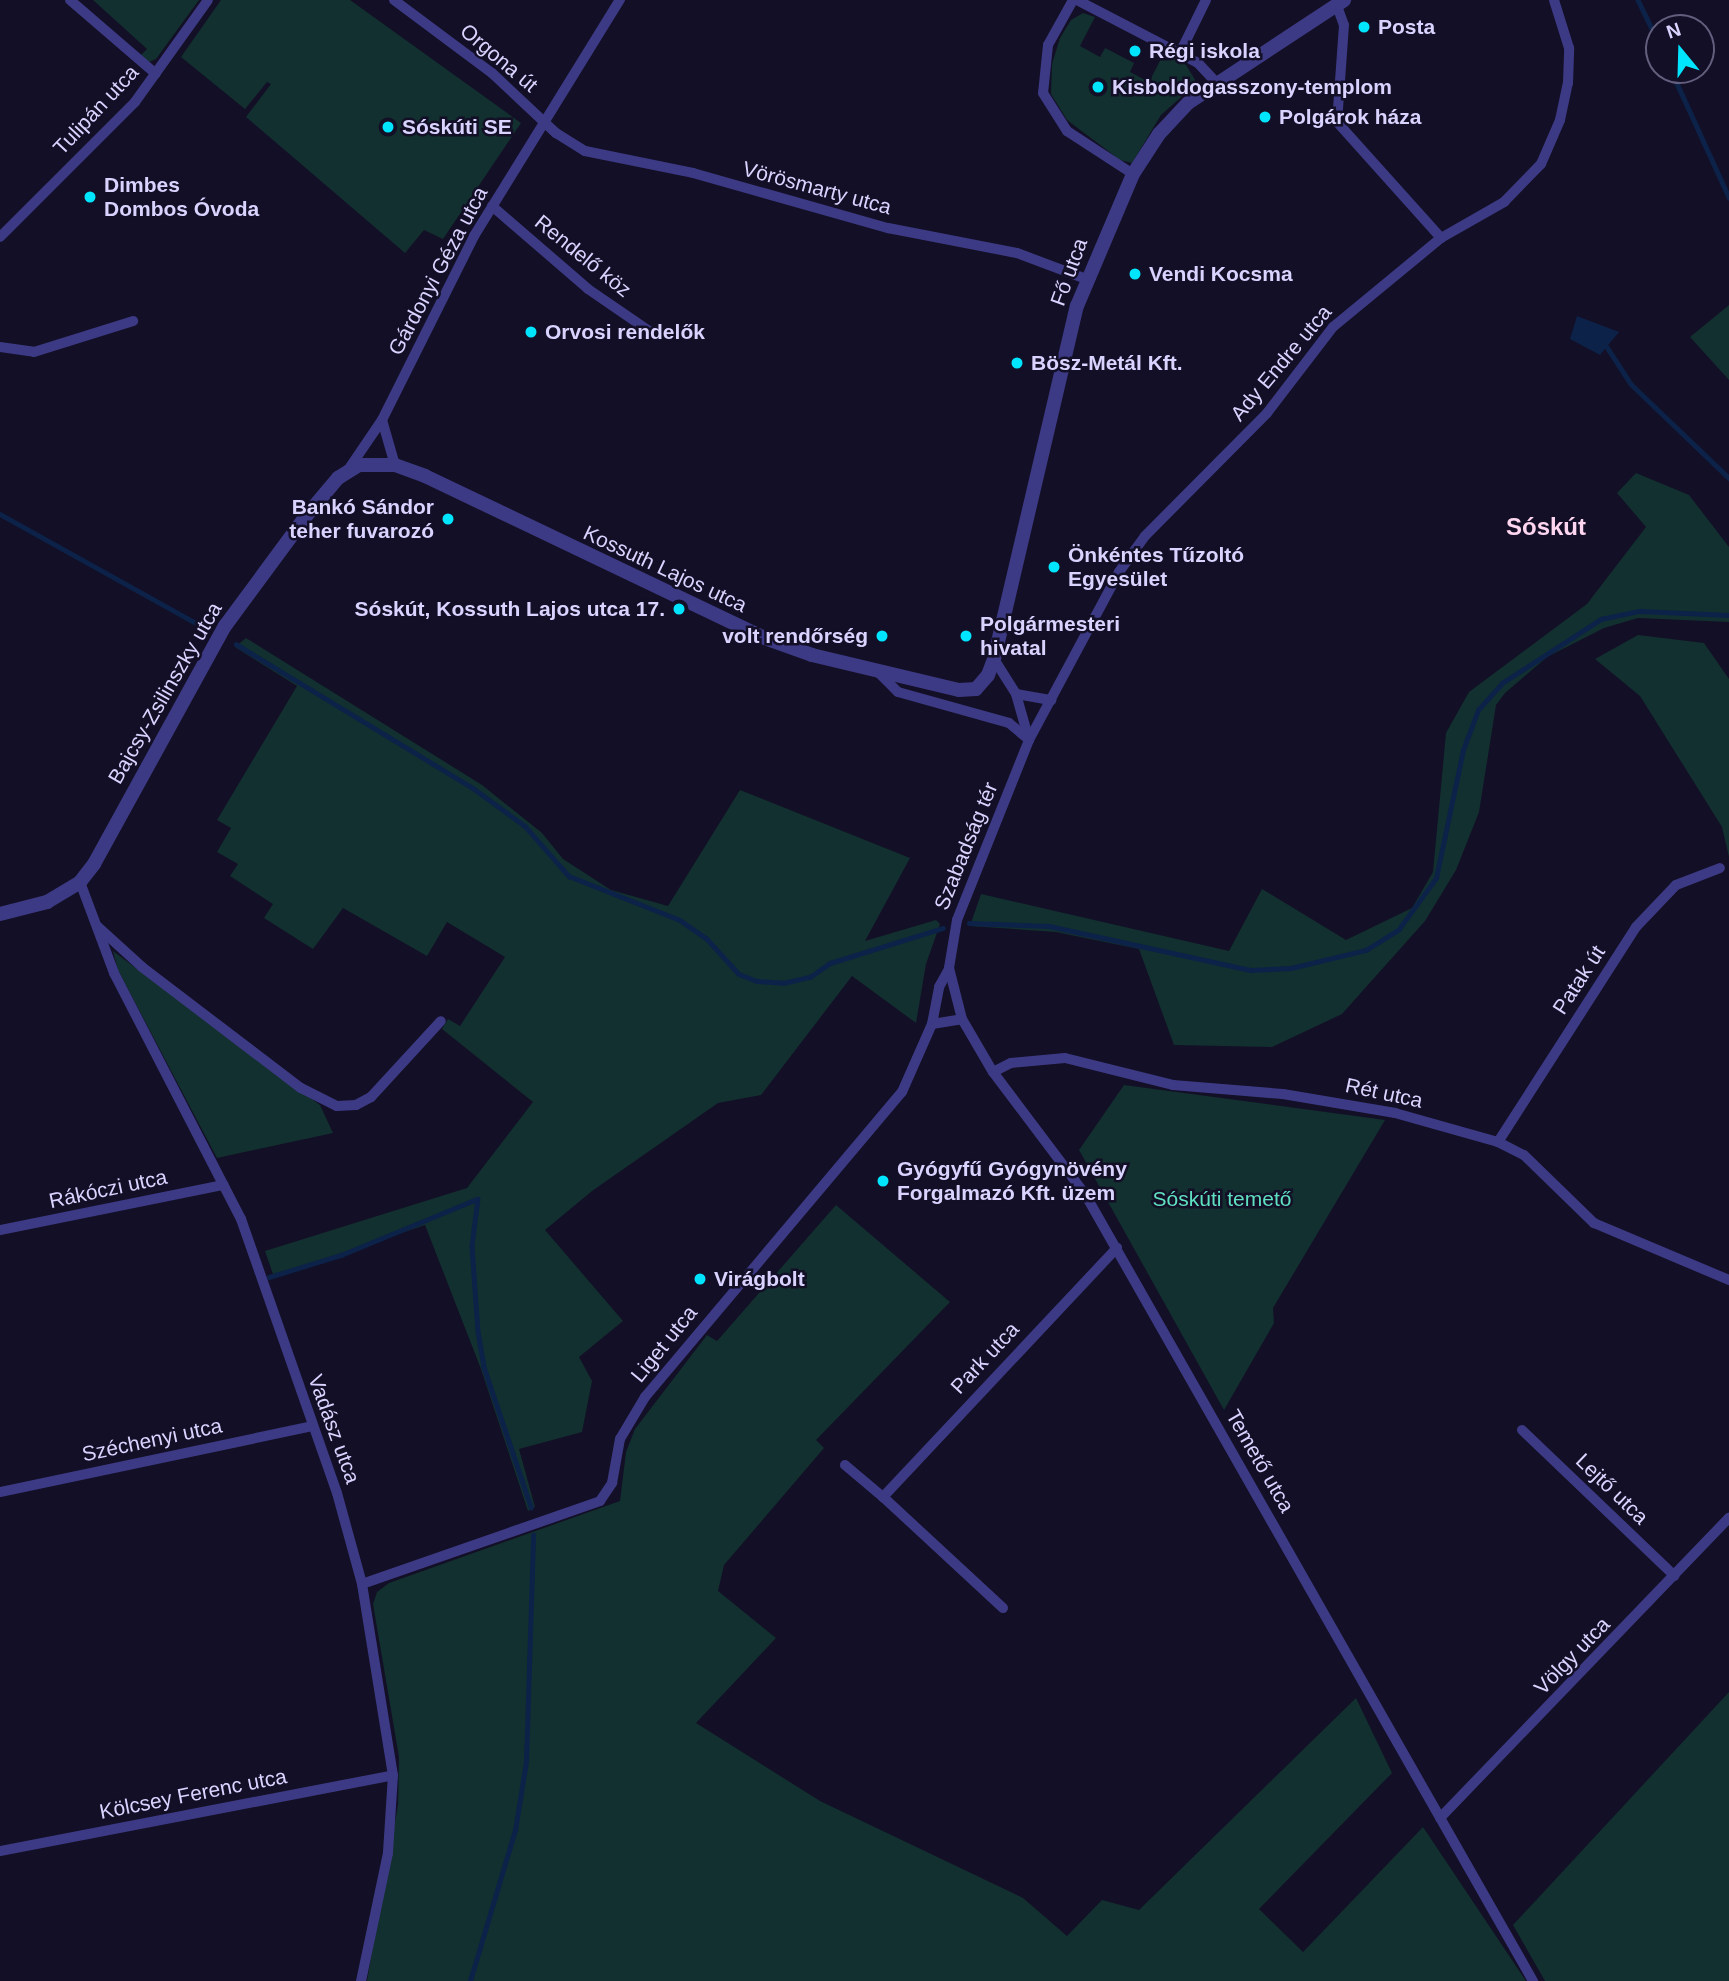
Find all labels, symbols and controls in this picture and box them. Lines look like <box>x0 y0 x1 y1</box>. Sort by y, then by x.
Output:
place label: Posta <box>1378 14 1435 40</box>
north arrow <box>1645 14 1715 84</box>
street label: Orgona út <box>455 18 543 98</box>
text: N <box>1664 18 1684 43</box>
marker: Posta <box>1356 19 1372 35</box>
place label: Régi iskola <box>1149 38 1260 64</box>
marker: Régi iskola <box>1127 43 1143 59</box>
street label: Tulipán utca <box>48 60 144 160</box>
place label: Kisboldogasszony-templom <box>1112 74 1392 100</box>
marker: Kisboldogasszony-templom <box>1090 79 1106 95</box>
place label: Polgárok háza <box>1279 104 1421 130</box>
marker: Polgárok háza <box>1257 109 1273 125</box>
place label: Sóskúti SE <box>402 114 512 140</box>
marker: Sóskúti SE <box>380 119 396 135</box>
street label: Vörösmarty utca <box>740 156 894 220</box>
place label: Dimbes Dombos Óvoda <box>104 172 259 222</box>
street label: Gárdonyi Géza utca <box>383 183 493 359</box>
marker: Dimbes Dombos Óvoda <box>82 189 98 205</box>
street label: Rendelő köz <box>530 209 636 303</box>
street label: Fő utca <box>1045 235 1093 309</box>
place label: Vendi Kocsma <box>1149 261 1293 287</box>
marker: Vendi Kocsma <box>1127 266 1143 282</box>
street label: Ady Endre utca <box>1225 300 1337 426</box>
place label: Orvosi rendelők <box>545 319 705 345</box>
marker: Orvosi rendelők <box>523 324 539 340</box>
place label: Bösz-Metál Kft. <box>1031 350 1183 376</box>
marker: Bösz-Metál Kft. <box>1009 355 1025 371</box>
place label: Bankó Sándor teher fuvarozó <box>289 494 434 544</box>
marker: Bankó Sándor teher fuvarozó <box>440 511 456 527</box>
district label: Sóskút <box>1506 513 1586 541</box>
street label: Kossuth Lajos utca <box>579 520 751 618</box>
place label: Önkéntes Tűzoltó Egyesület <box>1068 542 1244 592</box>
marker: Önkéntes Tűzoltó Egyesület <box>1046 559 1062 575</box>
place label: Sóskút, Kossuth Lajos utca 17. <box>355 596 665 622</box>
street label: Bajcsy-Zsilinszky utca <box>103 598 227 788</box>
marker: Sóskút, Kossuth Lajos utca 17. <box>671 601 687 617</box>
place label: Polgármesteri hivatal <box>980 611 1120 661</box>
place label: volt rendőrség <box>722 623 868 649</box>
marker: volt rendőrség <box>874 628 890 644</box>
marker: Polgármesteri hivatal <box>958 628 974 644</box>
street label: Szabadság tér <box>929 778 1003 914</box>
street label: Patak út <box>1547 941 1611 1019</box>
street label: Rét utca <box>1343 1073 1425 1113</box>
place label: Gyógyfű Gyógynövény Forgalmazó Kft. üzem <box>897 1156 1127 1206</box>
street label: Rákóczi utca <box>47 1164 169 1214</box>
marker: Gyógyfű Gyógynövény Forgalmazó Kft. üzem <box>875 1173 891 1189</box>
park label: Sóskúti temető <box>1153 1186 1291 1212</box>
place label: Virágbolt <box>714 1266 805 1292</box>
marker: Virágbolt <box>692 1271 708 1287</box>
street label: Liget utca <box>626 1301 702 1387</box>
street label: Park utca <box>946 1317 1024 1399</box>
street label: Vadász utca <box>303 1371 365 1487</box>
street label: Temető utca <box>1220 1405 1300 1517</box>
street label: Széchenyi utca <box>80 1413 224 1467</box>
street label: Lejtő utca <box>1570 1448 1654 1530</box>
street label: Völgy utca <box>1529 1612 1615 1700</box>
street label: Kölcsey Ferenc utca <box>97 1763 289 1825</box>

